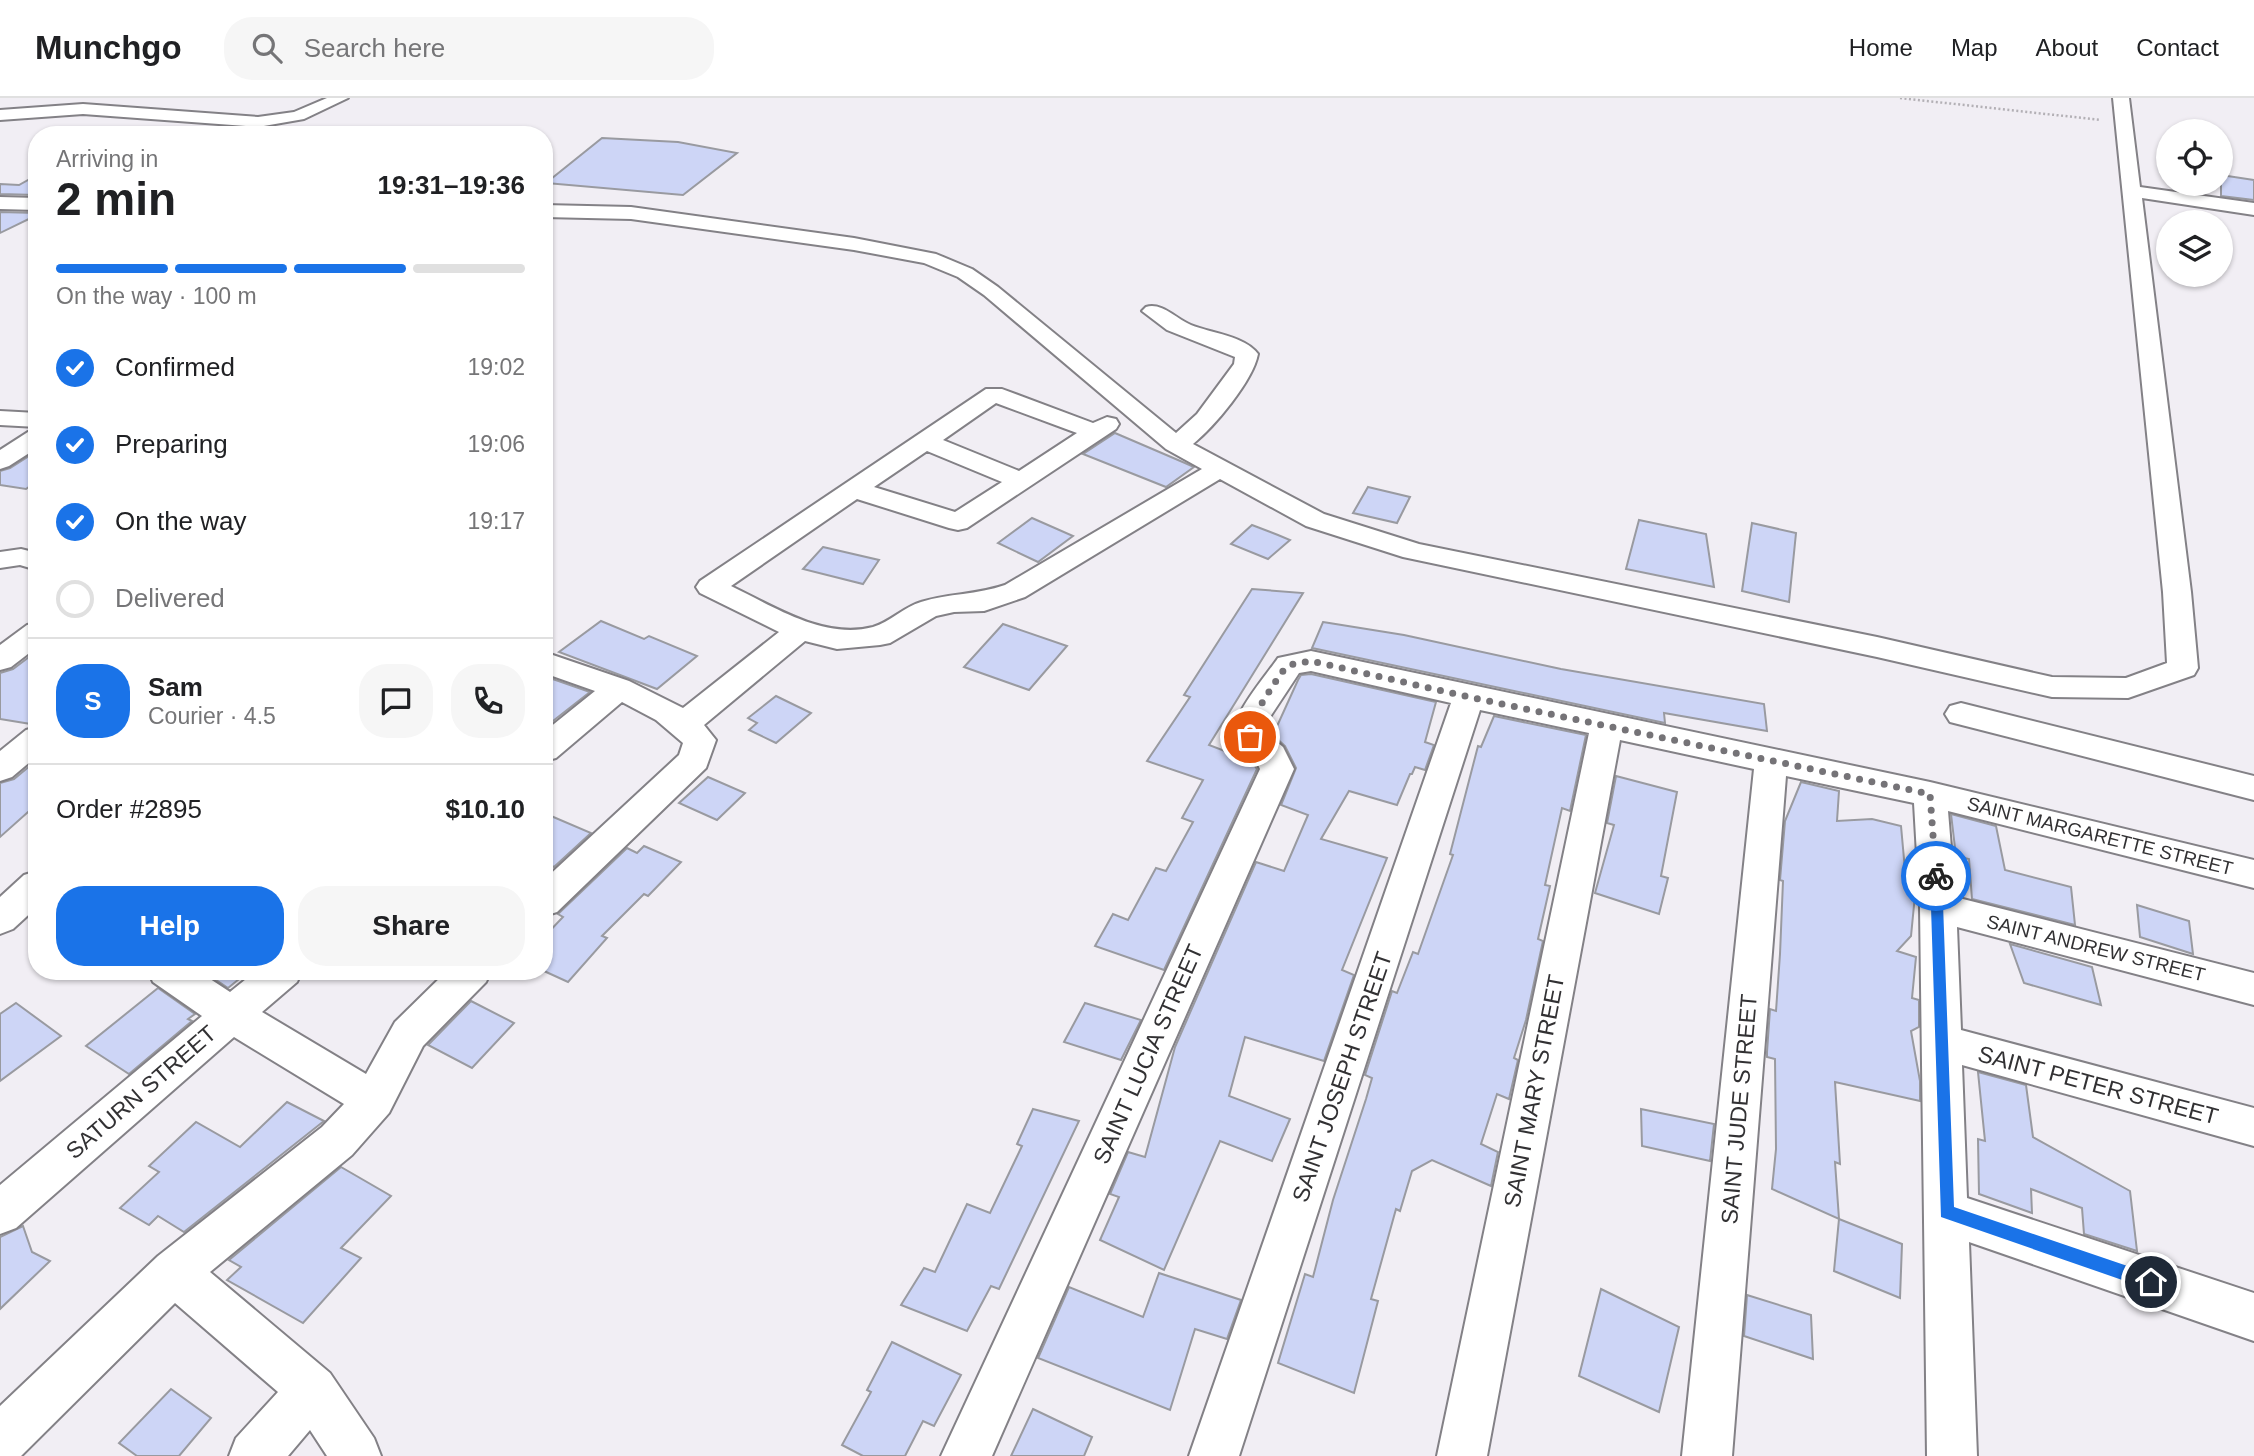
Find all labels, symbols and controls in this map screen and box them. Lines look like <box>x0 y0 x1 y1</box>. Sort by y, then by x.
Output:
search box <box>224 17 714 80</box>
text: Munchgo <box>35 29 182 66</box>
icon: search <box>248 29 286 67</box>
text: Search here <box>304 33 445 63</box>
text: Home <box>1849 34 1913 61</box>
text: Map <box>1951 34 1998 61</box>
text: About <box>2036 34 2098 61</box>
text: Contact <box>2136 34 2219 61</box>
map controls <box>2156 119 2233 287</box>
button: locate <box>2156 119 2233 196</box>
text: Arriving in <box>56 146 158 172</box>
text: 19:31–19:36 <box>378 170 525 200</box>
text: 2 min <box>56 173 176 225</box>
button: layers <box>2156 210 2233 287</box>
text: On the way · 100 m <box>56 283 257 309</box>
icon: check <box>56 349 94 387</box>
text: Confirmed <box>115 352 235 382</box>
text: 19:02 <box>467 354 525 380</box>
icon: check <box>56 426 94 464</box>
text: Preparing <box>115 429 228 459</box>
text: 19:06 <box>467 431 525 457</box>
icon: check <box>56 503 94 541</box>
text: On the way <box>115 506 247 536</box>
text: 19:17 <box>467 508 525 534</box>
text: Delivered <box>115 583 225 613</box>
button: chat <box>359 664 433 738</box>
button: phone <box>451 664 525 738</box>
text: Sam <box>148 672 203 702</box>
text: S <box>84 686 102 716</box>
text: Courier · 4.5 <box>148 703 276 729</box>
pin <box>1220 707 1280 767</box>
icon: bag <box>1231 718 1269 756</box>
street label: SAINT MARGARETTE STREET <box>1965 793 2235 879</box>
text: Order #2895 <box>56 794 202 824</box>
text: $10.10 <box>445 794 525 824</box>
courier <box>1901 841 1971 911</box>
icon: bike <box>1917 857 1955 895</box>
button: Help <box>56 886 284 966</box>
button: Share <box>298 886 525 966</box>
street label: SAINT ANDREW STREET <box>1985 911 2208 985</box>
street label: SAINT LUCIA STREET <box>1088 940 1208 1168</box>
street label: SAINT JOSEPH STREET <box>1287 948 1397 1206</box>
street label: SAINT MARY STREET <box>1499 972 1569 1210</box>
street label: SAINT JUDE STREET <box>1716 993 1762 1225</box>
street label: SATURN STREET <box>61 1020 221 1164</box>
street label: SAINT PETER STREET <box>1975 1040 2221 1130</box>
pin <box>2121 1252 2181 1312</box>
icon: home <box>2132 1263 2170 1301</box>

